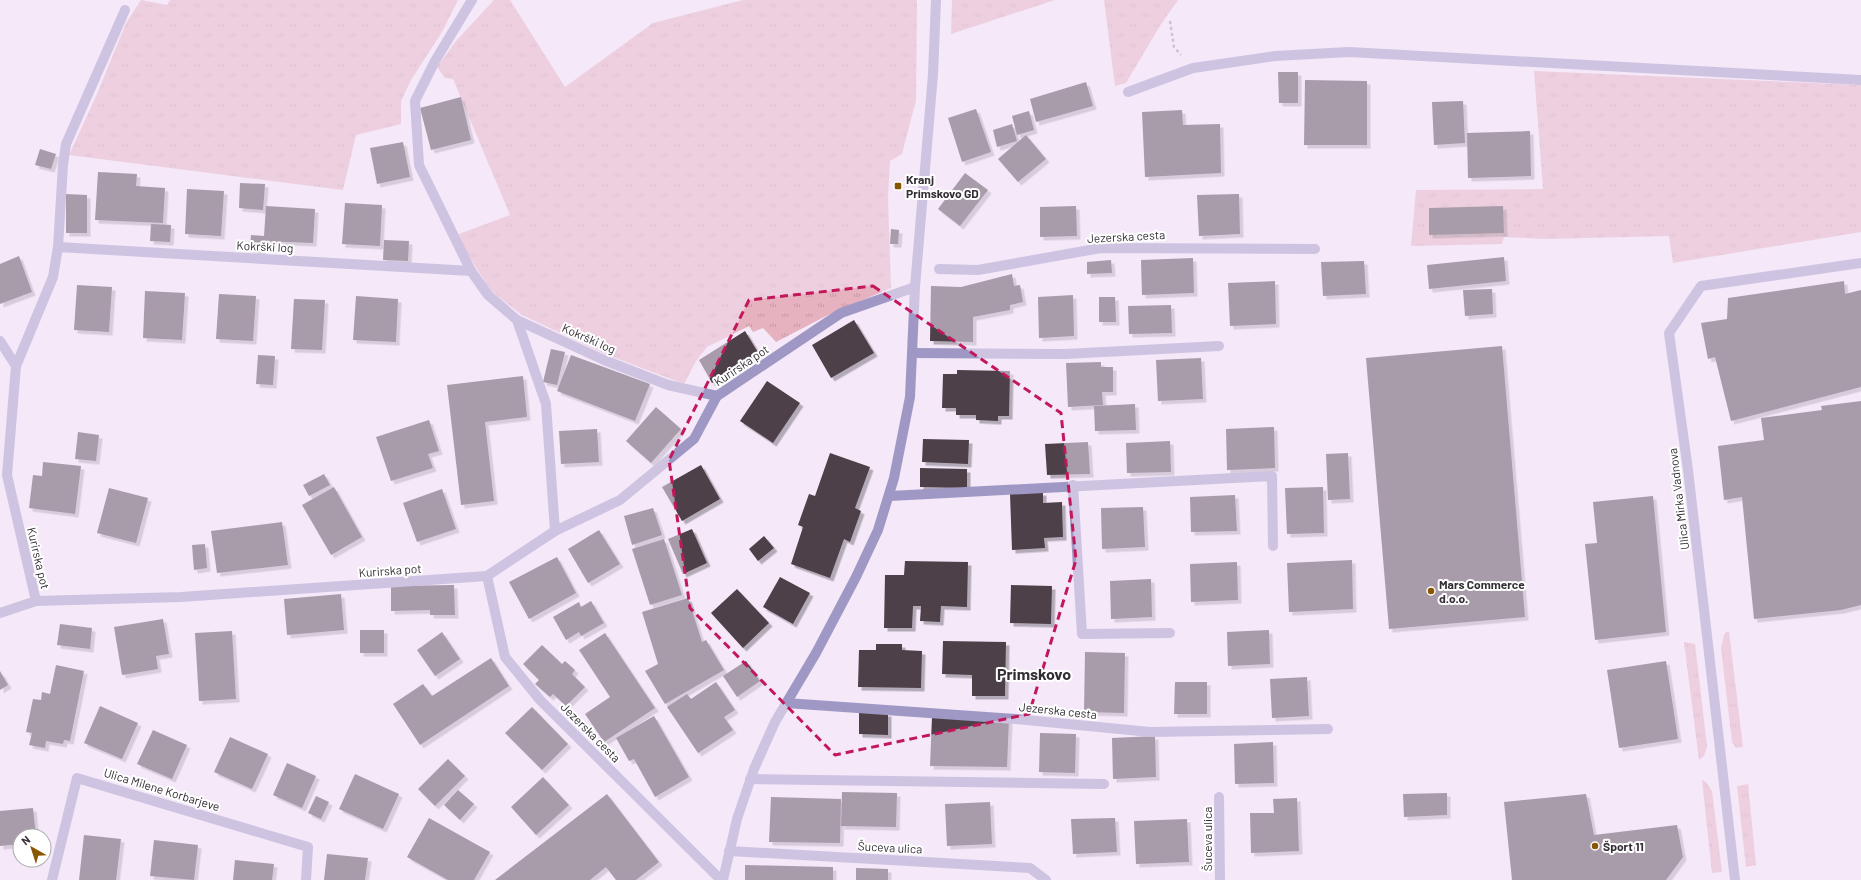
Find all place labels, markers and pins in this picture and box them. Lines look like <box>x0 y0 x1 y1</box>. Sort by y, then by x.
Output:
place label: Kranj Primskovo GD <box>906 172 979 200</box>
marker: Kranj Primskovo GD <box>893 181 903 191</box>
place label: Mars Commerce d.o.o. <box>1439 577 1525 605</box>
marker: Mars Commerce d.o.o. <box>1426 586 1436 596</box>
place label: Šport 11 <box>1603 839 1644 853</box>
marker: Šport 11 <box>1590 841 1600 851</box>

